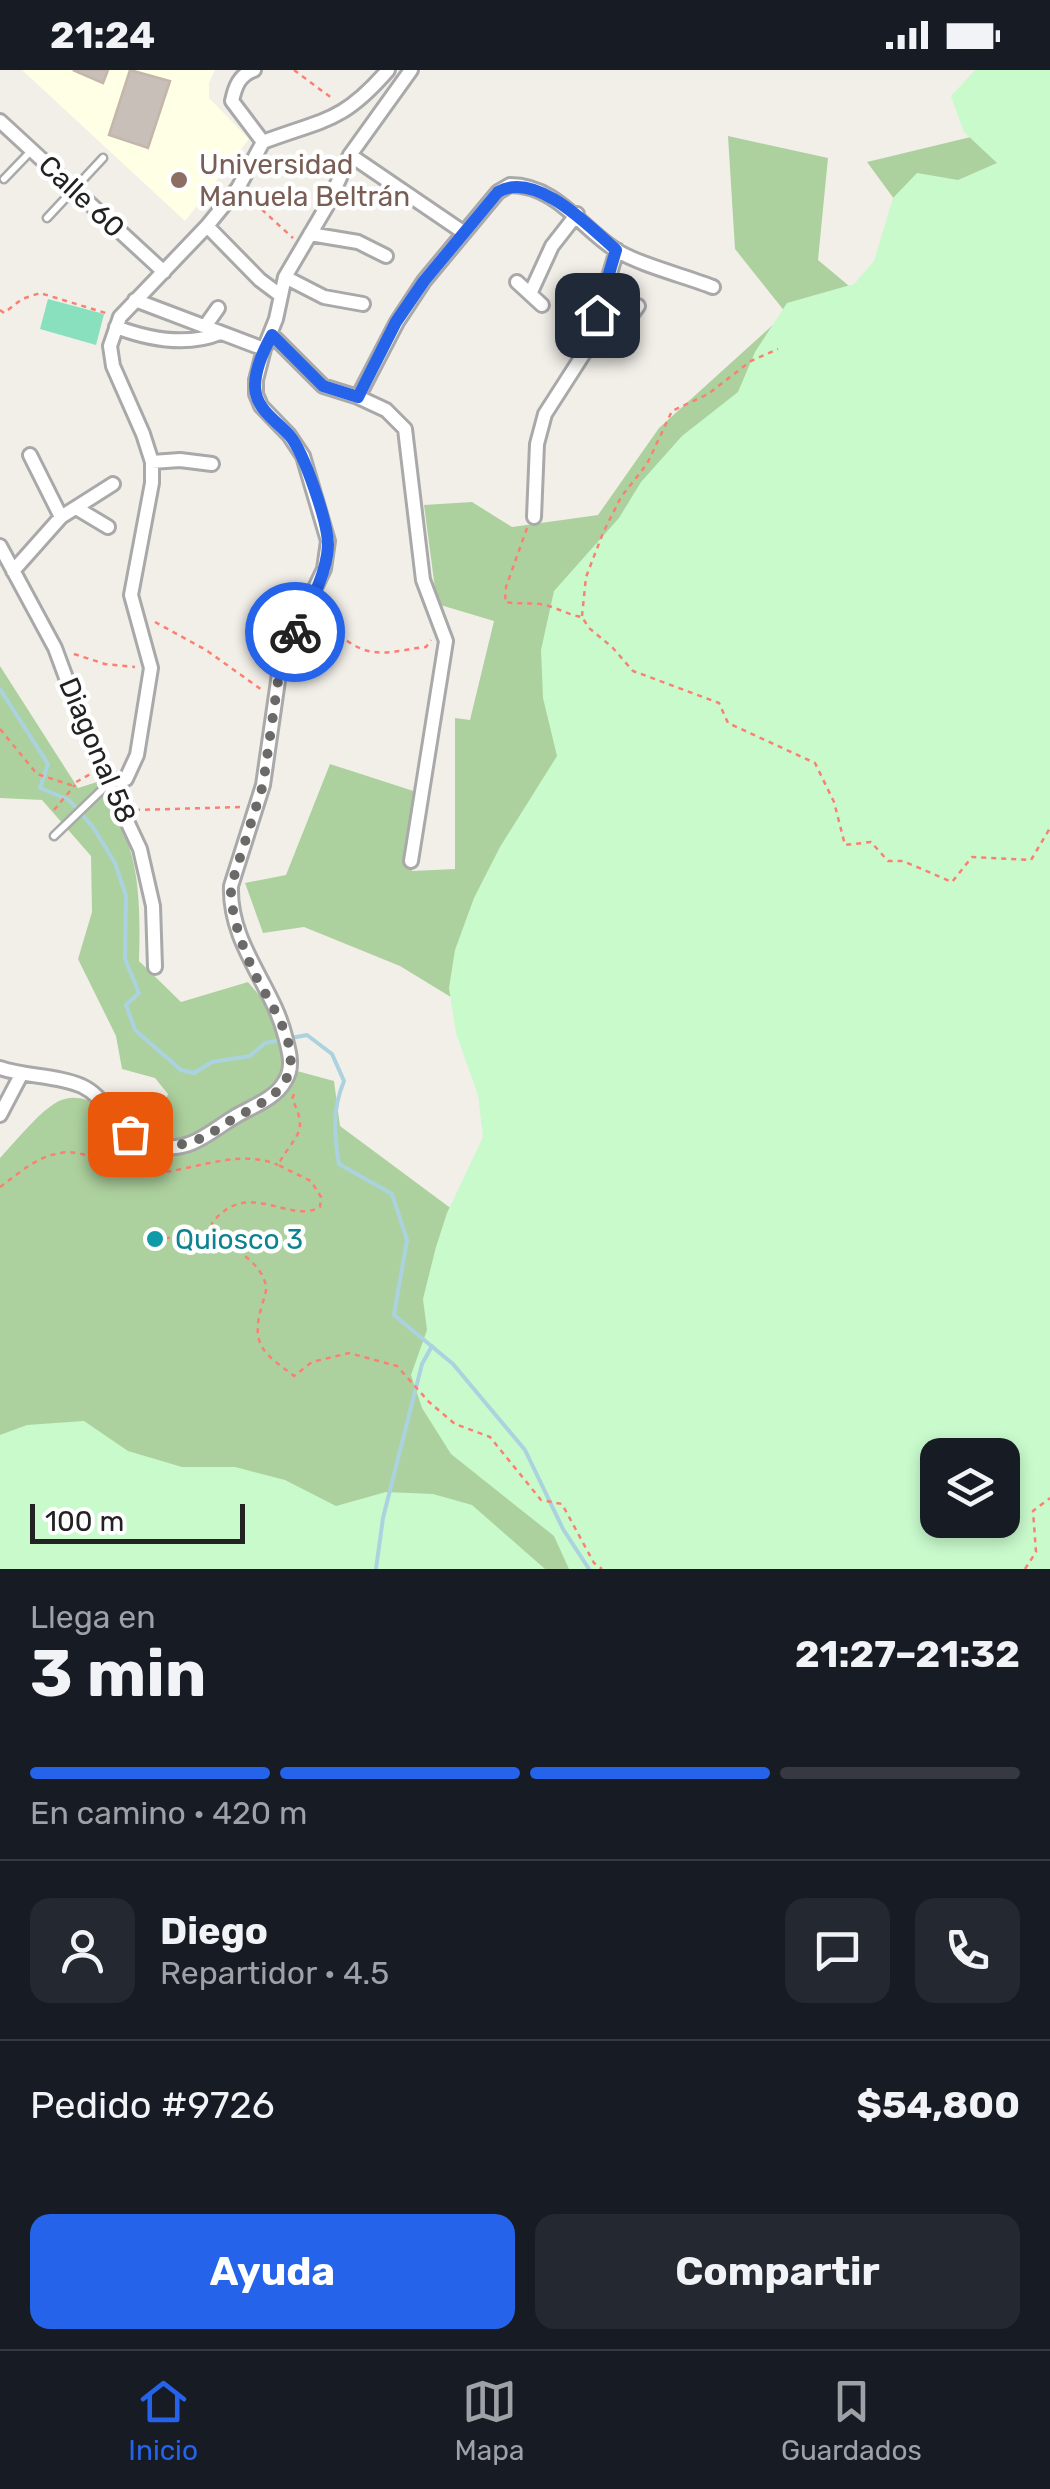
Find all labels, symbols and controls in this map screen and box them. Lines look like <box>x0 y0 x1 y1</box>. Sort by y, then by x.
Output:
text: 21:24 <box>50 12 155 58</box>
place label: Universidad Manuela Beltrán <box>199 148 410 213</box>
street label: Calle 60 <box>32 149 131 244</box>
marker: Universidad Manuela Beltrán <box>168 169 190 191</box>
pin <box>555 273 640 358</box>
icon: home <box>570 288 625 343</box>
courier <box>245 582 345 682</box>
icon: bike <box>268 605 323 660</box>
street label: Diagonal 58 <box>52 672 143 828</box>
pin <box>88 1092 173 1177</box>
icon: bag <box>103 1107 158 1162</box>
place label: Quiosco 3 <box>175 1223 303 1256</box>
marker: Quiosco 3 <box>144 1228 166 1250</box>
map controls <box>920 1438 1020 1538</box>
button: layers <box>920 1438 1020 1538</box>
scale bar <box>30 1499 245 1544</box>
text: 100 m <box>45 1505 124 1538</box>
text: Llega en <box>30 1598 156 1636</box>
text: 21:27–21:32 <box>795 1631 1020 1677</box>
text: 3 min <box>30 1635 207 1712</box>
text: En camino · 420 m <box>30 1794 307 1832</box>
button: person <box>30 1898 135 2003</box>
button: chat <box>785 1898 890 2003</box>
button: phone <box>915 1898 1020 2003</box>
text: Diego <box>160 1908 268 1954</box>
text: Repartidor · 4.5 <box>160 1954 389 1992</box>
text: Pedido #9726 <box>30 2082 275 2128</box>
text: $54,800 <box>857 2082 1020 2128</box>
button: Ayuda <box>30 2214 515 2329</box>
button: Compartir <box>535 2214 1020 2329</box>
tab: Inicio <box>128 2374 198 2467</box>
tab: Mapa <box>455 2374 524 2467</box>
tab: Guardados <box>781 2374 922 2467</box>

